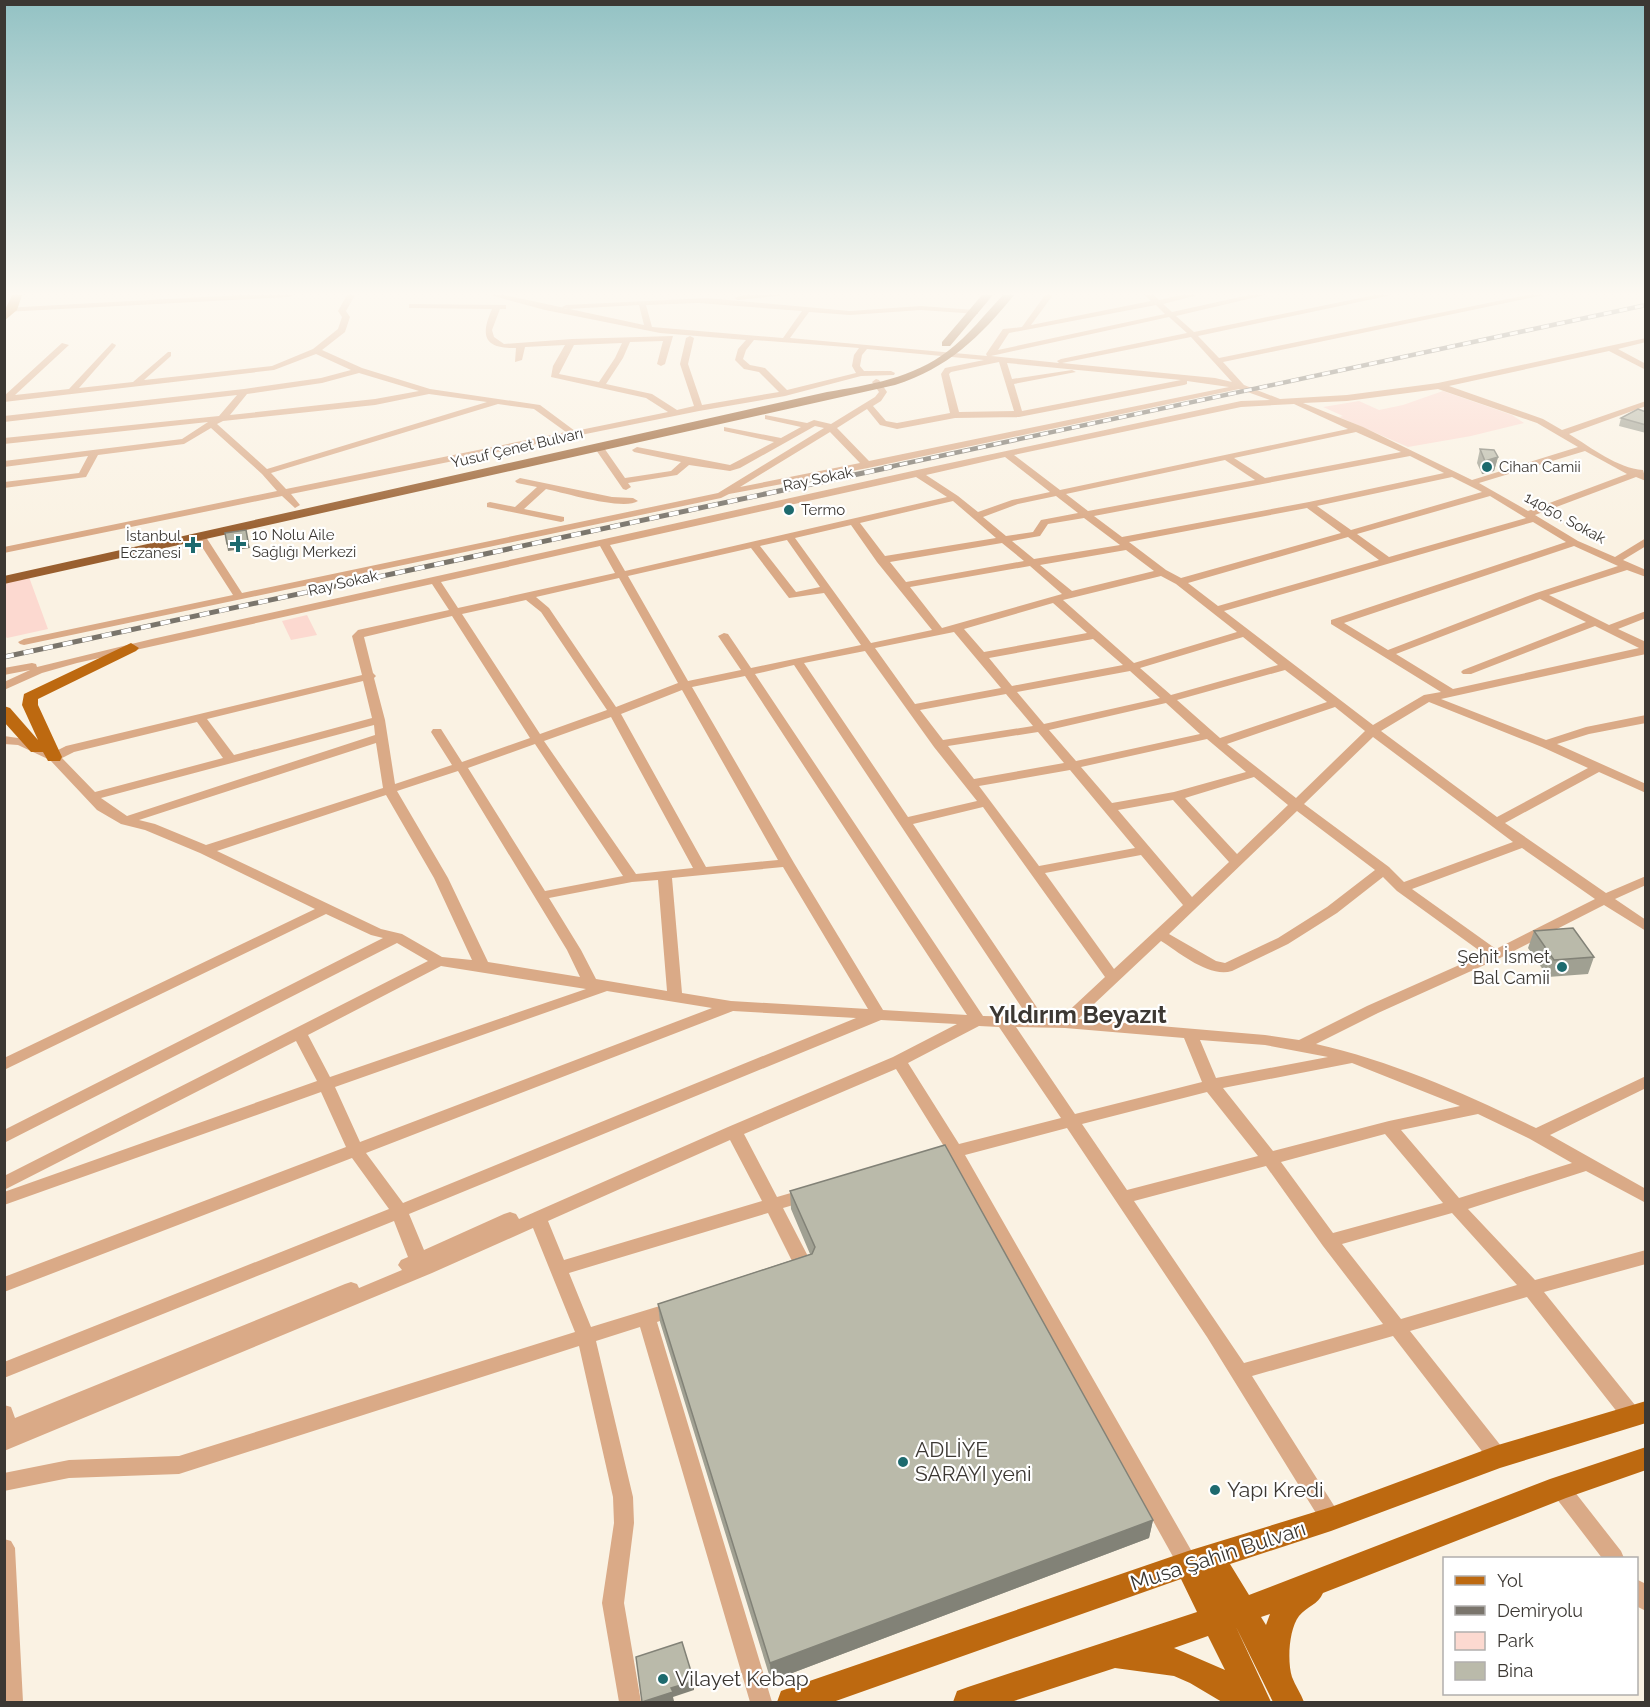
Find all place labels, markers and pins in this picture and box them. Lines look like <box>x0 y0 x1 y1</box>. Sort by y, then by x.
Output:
place label: Cihan Camii <box>1499 458 1581 476</box>
marker: Cihan Camii <box>1480 460 1494 474</box>
place label: Termo <box>801 501 845 519</box>
marker: Termo <box>782 503 796 517</box>
place label: İstanbul Eczanesi <box>120 526 182 562</box>
place label: 10 Nolu Aile Sağlığı Merkezi <box>252 526 356 561</box>
marker: 10 Nolu Aile Sağlığı Merkezi <box>229 535 247 553</box>
marker: İstanbul Eczanesi <box>186 538 200 552</box>
place label: Şehit İsmet Bal Camii <box>1457 946 1550 988</box>
marker: Şehit İsmet Bal Camii <box>1555 960 1569 974</box>
place label: ADLİYE SARAYI yeni <box>915 1437 1032 1486</box>
marker: ADLİYE SARAYI yeni <box>896 1455 910 1469</box>
place label: Yapı Kredi <box>1227 1477 1324 1502</box>
marker: Yapı Kredi <box>1208 1483 1222 1497</box>
place label: Vilayet Kebap <box>675 1666 809 1691</box>
marker: Vilayet Kebap <box>656 1672 670 1686</box>

